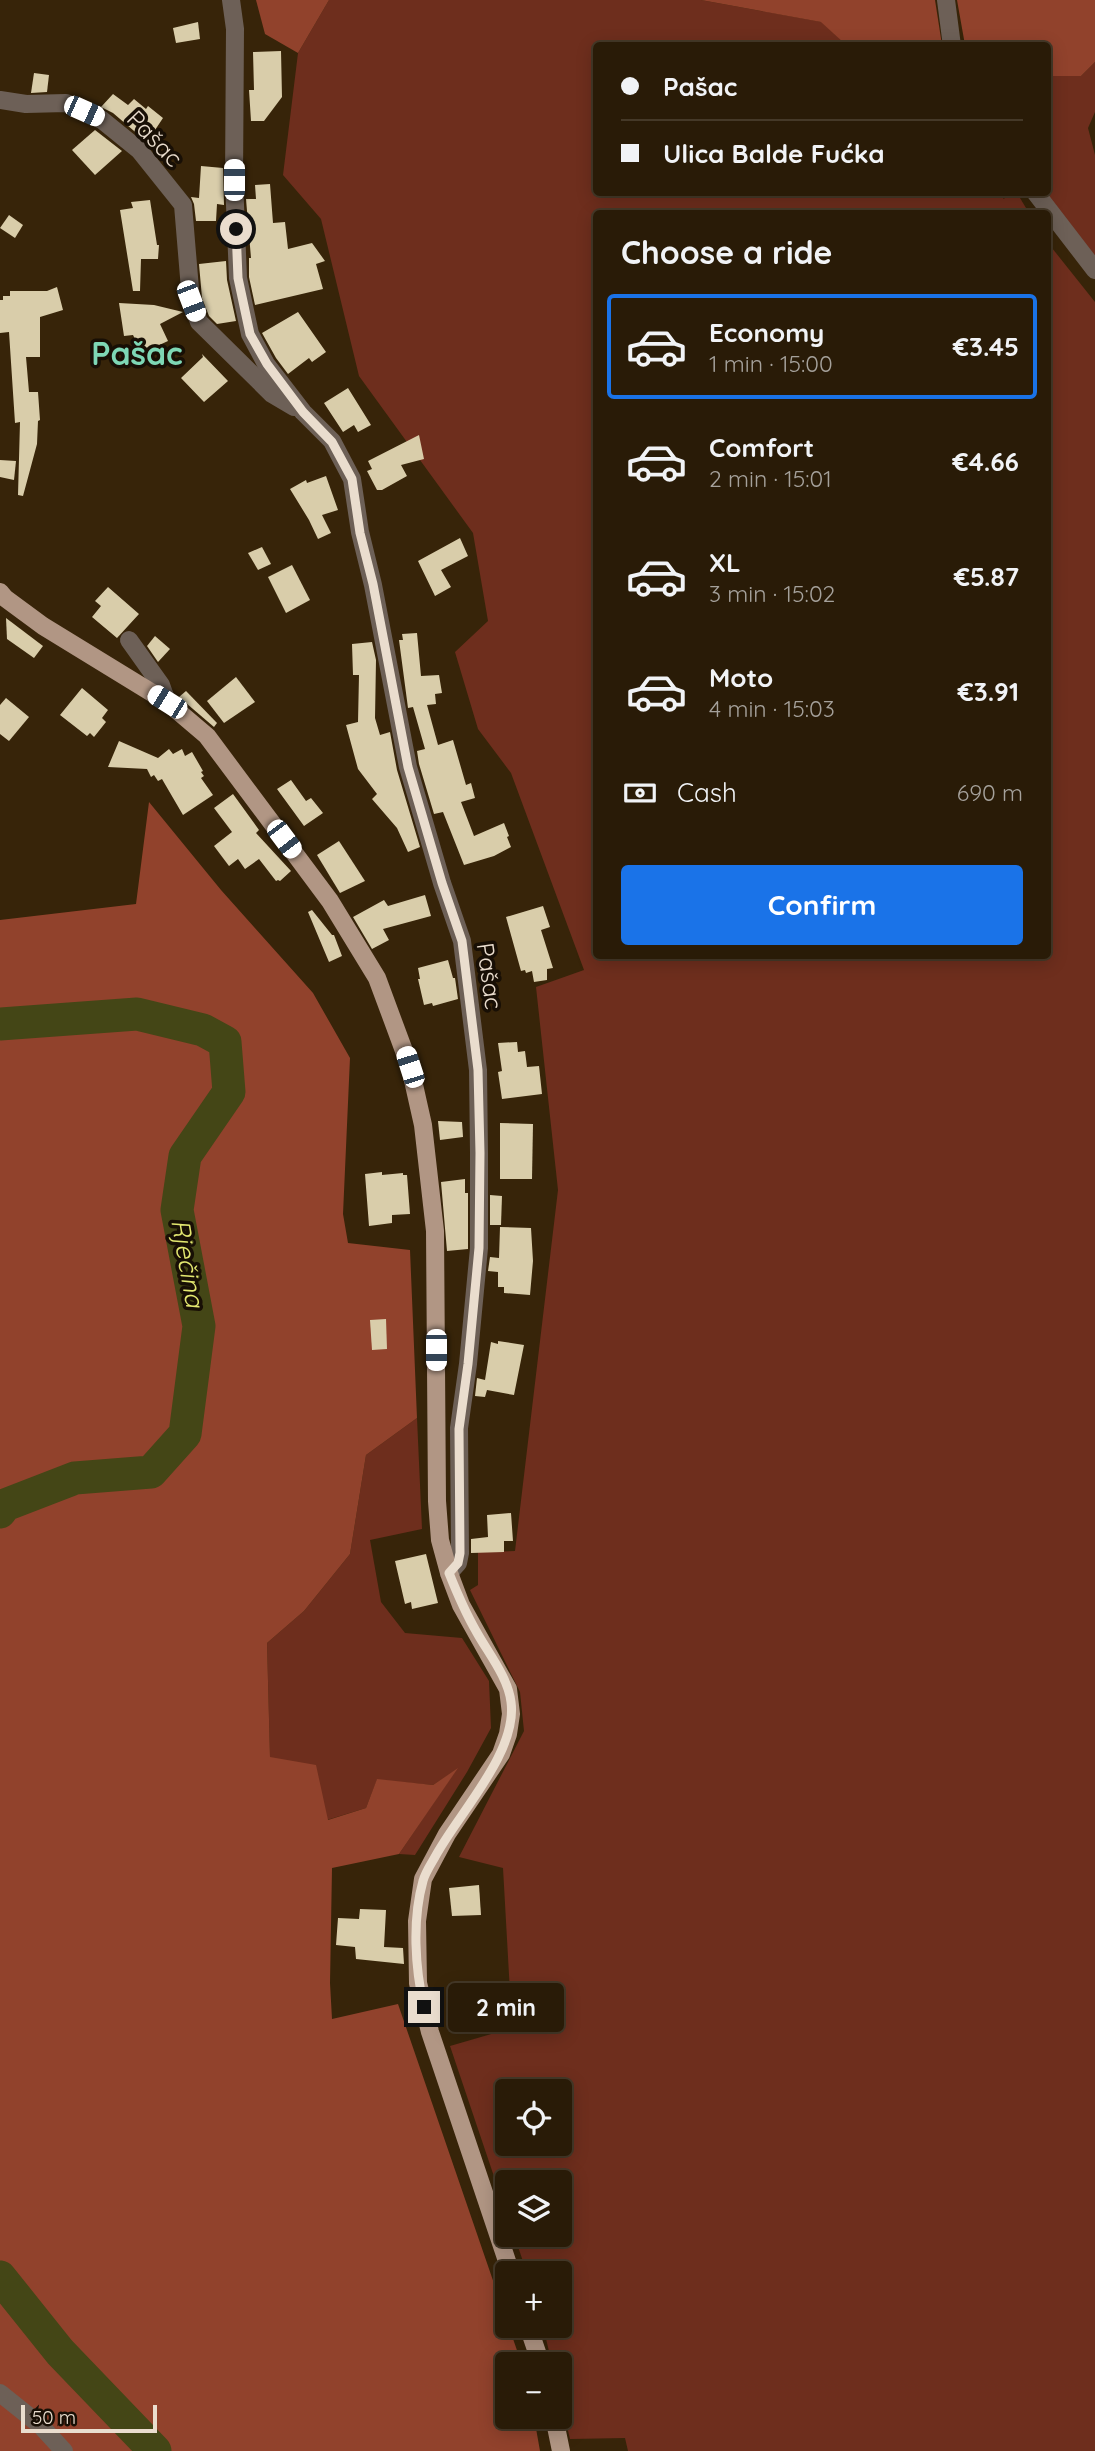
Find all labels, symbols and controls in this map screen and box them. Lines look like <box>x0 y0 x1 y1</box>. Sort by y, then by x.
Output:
text: Pašac <box>663 70 737 103</box>
car <box>61 93 108 129</box>
street label: Pašac <box>121 103 189 173</box>
text: Ulica Balde Fućka <box>663 137 885 170</box>
car <box>224 159 245 201</box>
route start <box>220 213 252 245</box>
text: Choose a ride <box>621 232 833 272</box>
car <box>174 278 209 324</box>
icon: car <box>625 315 688 378</box>
text: Economy <box>709 316 824 349</box>
text: €3.45 <box>953 330 1019 363</box>
district label: Pašac <box>91 333 183 373</box>
text: 1 min · 15:00 <box>709 349 833 378</box>
icon: car <box>625 430 688 493</box>
text: Comfort <box>709 431 814 464</box>
text: €4.66 <box>952 445 1019 478</box>
text: 2 min · 15:01 <box>709 464 832 493</box>
icon: car <box>625 545 688 608</box>
text: XL <box>709 546 741 579</box>
text: €5.87 <box>954 560 1019 593</box>
text: 3 min · 15:02 <box>709 579 835 608</box>
icon: car <box>625 660 688 723</box>
text: Moto <box>709 661 773 694</box>
text: €3.91 <box>957 675 1019 708</box>
car <box>144 682 191 722</box>
text: 4 min · 15:03 <box>709 694 835 723</box>
icon: cash <box>621 774 659 812</box>
text: Cash <box>677 776 737 809</box>
text: 690 m <box>957 778 1023 807</box>
car <box>263 816 306 862</box>
button: Confirm <box>621 865 1023 945</box>
street label: Pašac <box>470 941 510 1011</box>
car <box>394 1044 427 1090</box>
water label: Rječina <box>164 1216 212 1311</box>
car <box>426 1329 447 1371</box>
callout: 2 min <box>448 1982 564 2032</box>
route end <box>408 1991 440 2023</box>
text: 2 min <box>476 1993 536 2022</box>
map controls <box>495 2079 572 2429</box>
button: locate <box>495 2079 572 2156</box>
button: layers <box>495 2170 572 2247</box>
button: + <box>495 2261 572 2338</box>
button: − <box>495 2352 572 2429</box>
scale bar <box>21 2402 158 2434</box>
text: 50 m <box>32 2405 76 2429</box>

